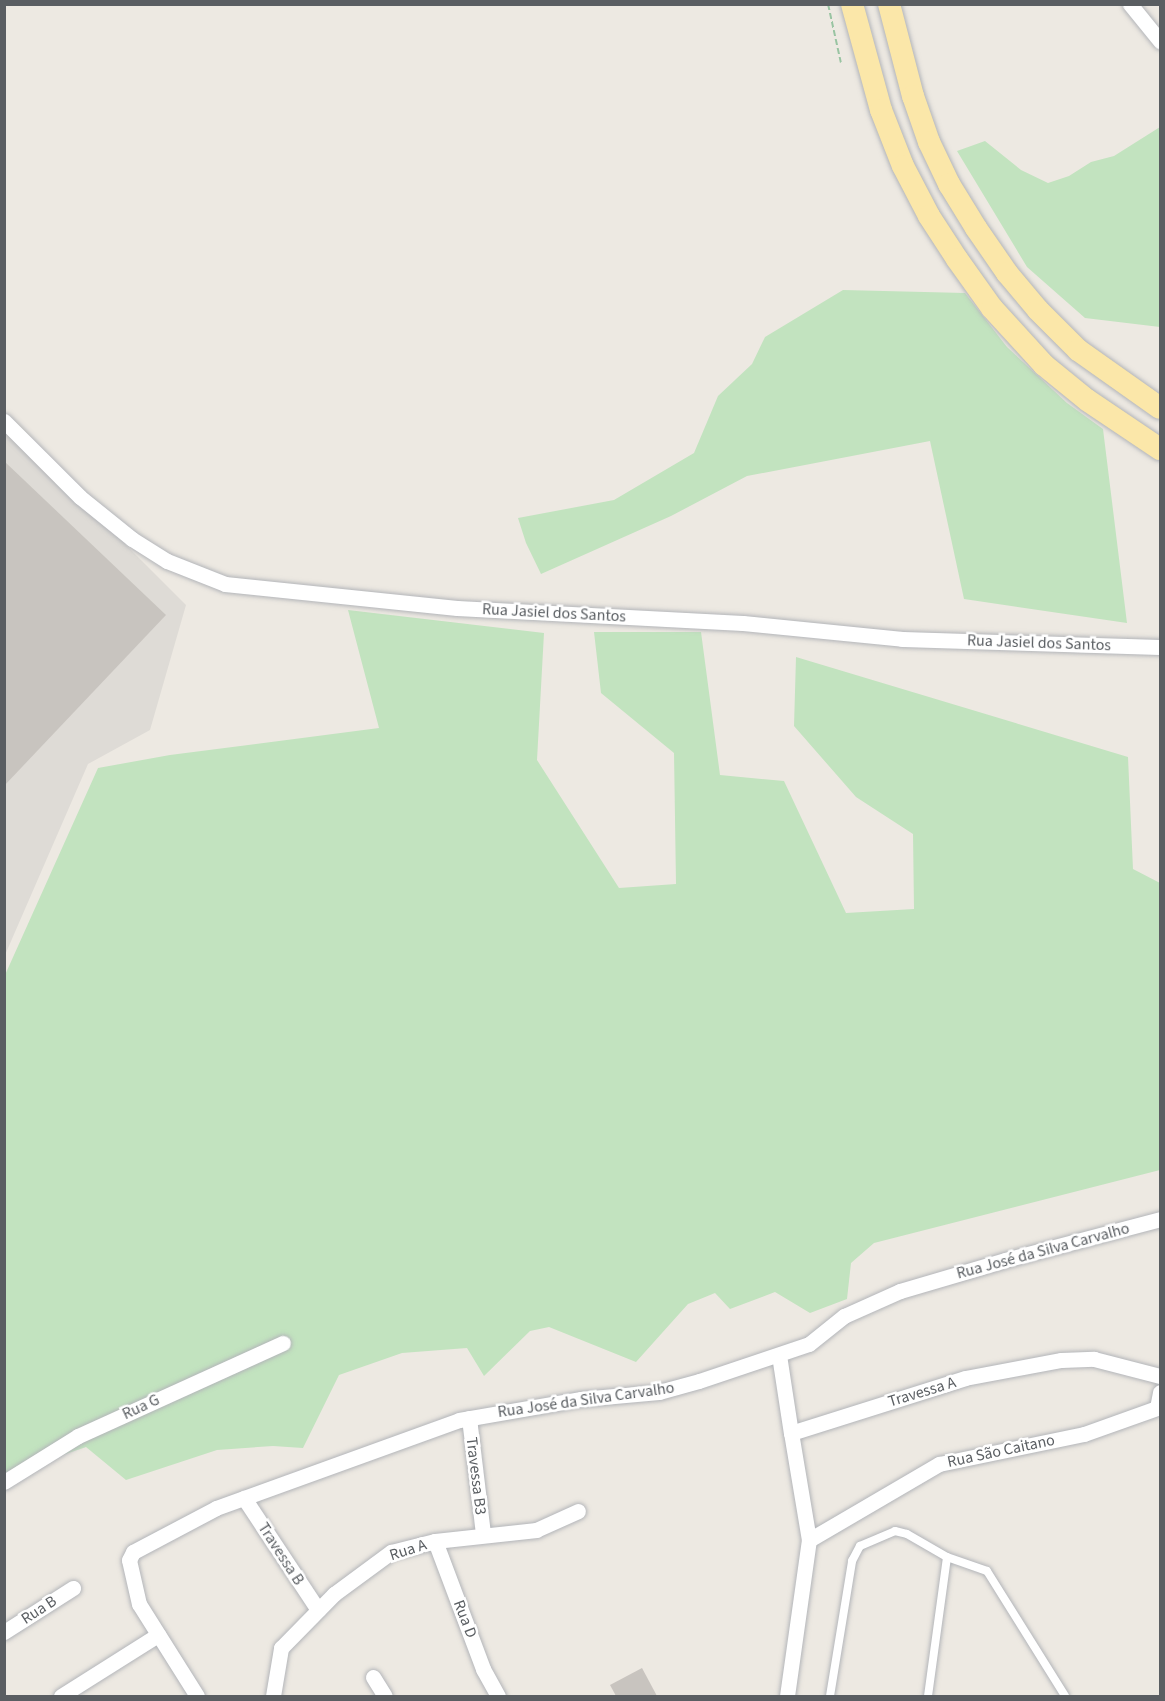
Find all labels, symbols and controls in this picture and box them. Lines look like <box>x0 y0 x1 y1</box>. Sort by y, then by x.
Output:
street label: Rua Jasiel dos Santos <box>482 600 626 626</box>
street label: Rua Jasiel dos Santos <box>967 631 1111 655</box>
street label: Rua José da Silva Carvalho <box>954 1219 1132 1283</box>
street label: Travessa A <box>886 1373 958 1411</box>
street label: Rua José da Silva Carvalho <box>496 1378 676 1422</box>
street label: Rua G <box>119 1390 163 1424</box>
street label: Rua São Caitano <box>946 1430 1056 1472</box>
street label: Travessa B3 <box>462 1436 490 1516</box>
street label: Travessa B <box>254 1519 308 1589</box>
street label: Rua A <box>387 1535 429 1565</box>
street label: Rua B <box>18 1591 60 1629</box>
street label: Rua D <box>449 1597 481 1641</box>

